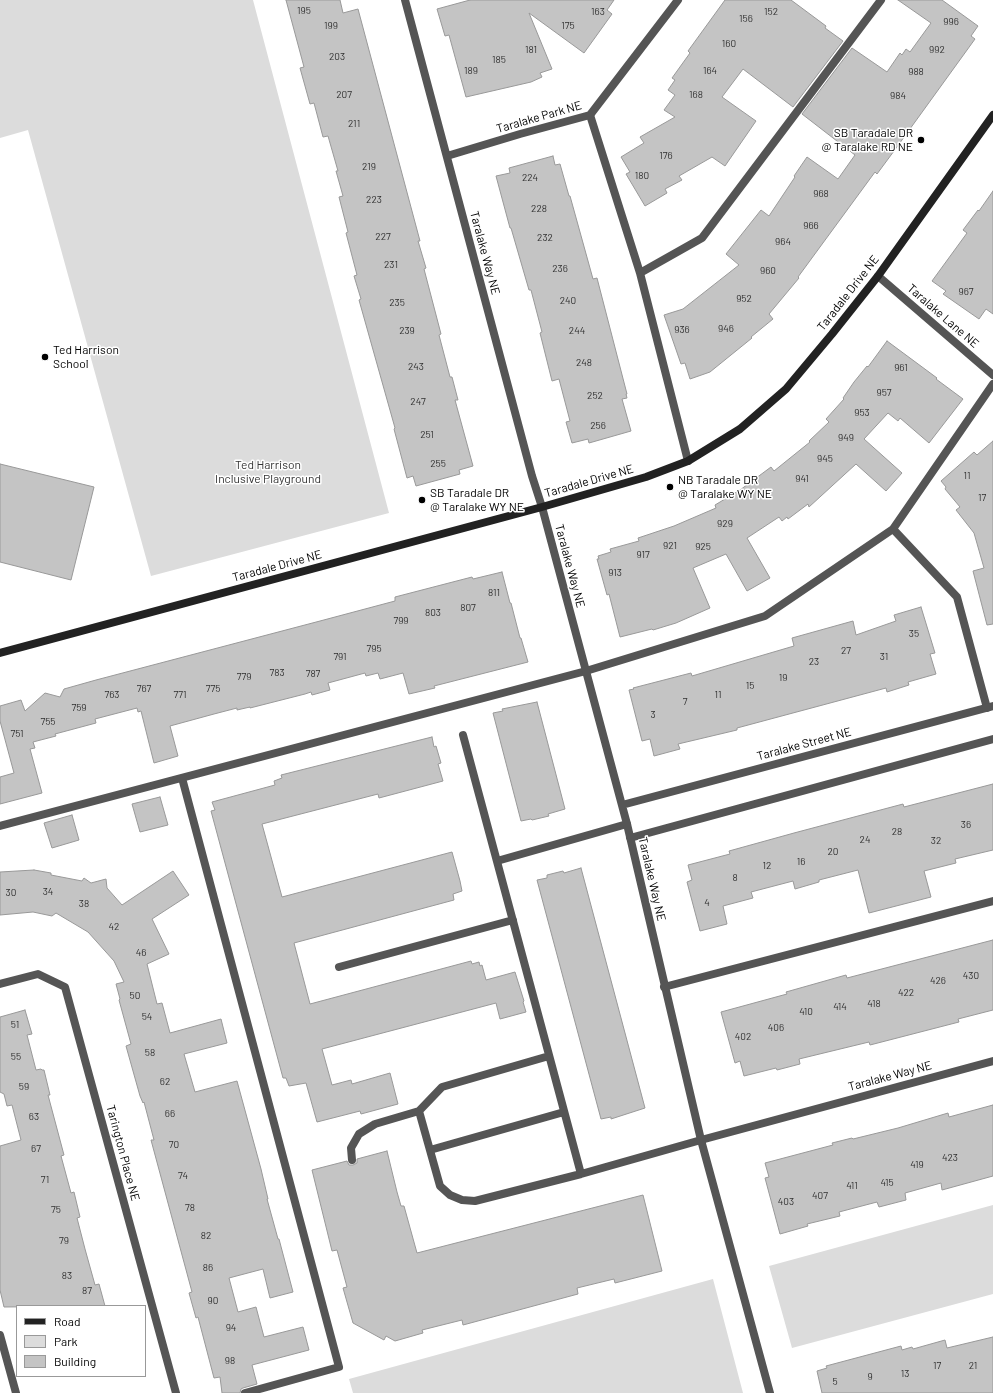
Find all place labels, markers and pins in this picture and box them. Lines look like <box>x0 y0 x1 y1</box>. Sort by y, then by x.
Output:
place label: SB Taradale DR @ Taralake RD NE <box>822 126 913 154</box>
marker: SB Taradale DR @ Taralake RD NE <box>916 135 926 145</box>
place label: Ted Harrison School <box>53 343 119 371</box>
marker: Ted Harrison School <box>40 352 50 362</box>
place label: NB Taradale DR @ Taralake WY NE <box>678 473 772 501</box>
marker: NB Taradale DR @ Taralake WY NE <box>665 482 675 492</box>
place label: SB Taradale DR @ Taralake WY NE <box>430 486 524 514</box>
marker: SB Taradale DR @ Taralake WY NE <box>417 495 427 505</box>

